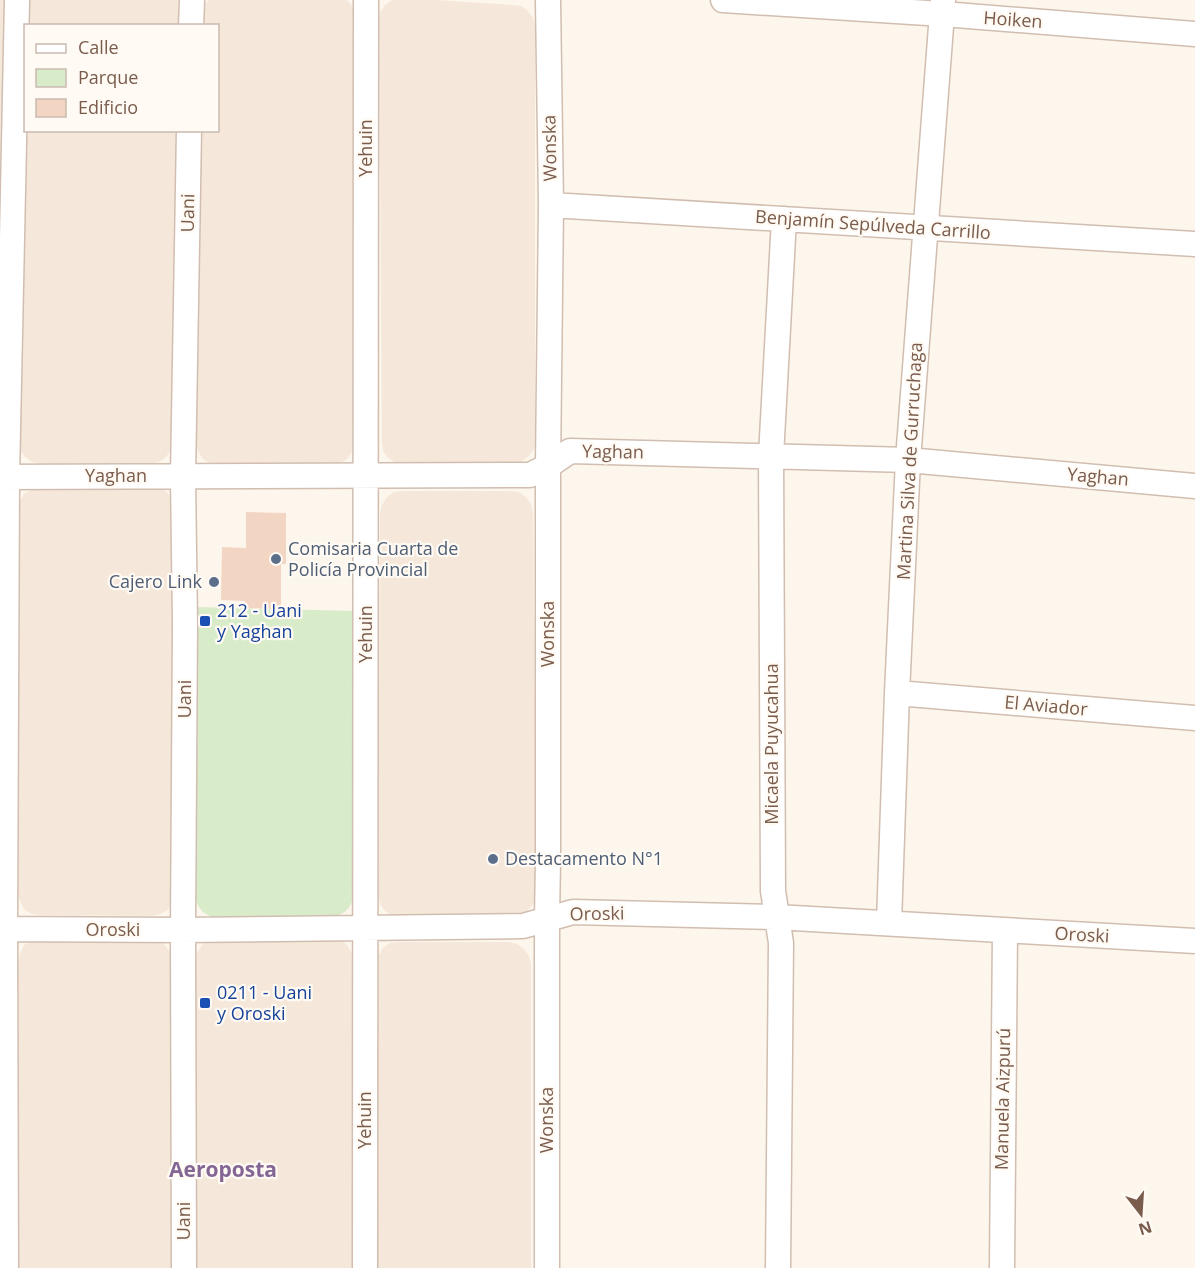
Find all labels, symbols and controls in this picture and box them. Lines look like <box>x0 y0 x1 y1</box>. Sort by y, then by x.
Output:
street label: Hoiken <box>983 5 1043 33</box>
legend <box>24 24 219 132</box>
text: Calle <box>78 35 119 59</box>
text: Parque <box>78 65 138 89</box>
text: Edificio <box>78 95 138 119</box>
street label: Wonska <box>536 115 562 181</box>
street label: Yehuin <box>353 119 377 177</box>
street label: Uani <box>175 193 199 233</box>
street label: Benjamín Sepúlveda Carrillo <box>754 204 992 244</box>
street label: Martina Silva de Gurruchaga <box>891 341 927 580</box>
street label: Yaghan <box>582 438 644 464</box>
street label: Yaghan <box>1066 461 1130 491</box>
street label: Yaghan <box>85 463 147 487</box>
place label: Comisaria Cuarta de Policía Provincial <box>288 536 458 581</box>
marker: Comisaria Cuarta de Policía Provincial <box>269 552 283 566</box>
place label: Cajero Link <box>109 569 203 593</box>
marker: Cajero Link <box>207 575 221 589</box>
place label: 212 - Uani y Yaghan <box>217 598 302 643</box>
street label: Wonska <box>535 601 559 667</box>
street label: Yehuin <box>353 605 377 663</box>
marker: 212 - Uani y Yaghan <box>198 614 212 628</box>
street label: Micaela Puyucahua <box>759 663 783 825</box>
street label: Uani <box>172 680 196 718</box>
street label: El Aviador <box>1004 689 1089 721</box>
place label: Destacamento N°1 <box>505 846 663 870</box>
marker: Destacamento N°1 <box>486 852 500 866</box>
street label: Oroski <box>569 901 625 925</box>
street label: Oroski <box>86 917 140 941</box>
street label: Oroski <box>1054 921 1110 947</box>
place label: 0211 - Uani y Oroski <box>217 980 312 1025</box>
marker: 0211 - Uani y Oroski <box>198 996 212 1010</box>
street label: Manuela Aizpurú <box>989 1028 1015 1170</box>
street label: Wonska <box>534 1087 558 1153</box>
street label: Yehuin <box>352 1091 376 1149</box>
district label: Aeroposta <box>169 1155 277 1183</box>
north arrow <box>1111 1184 1171 1244</box>
street label: Uani <box>171 1202 195 1240</box>
text: N <box>1136 1216 1155 1241</box>

